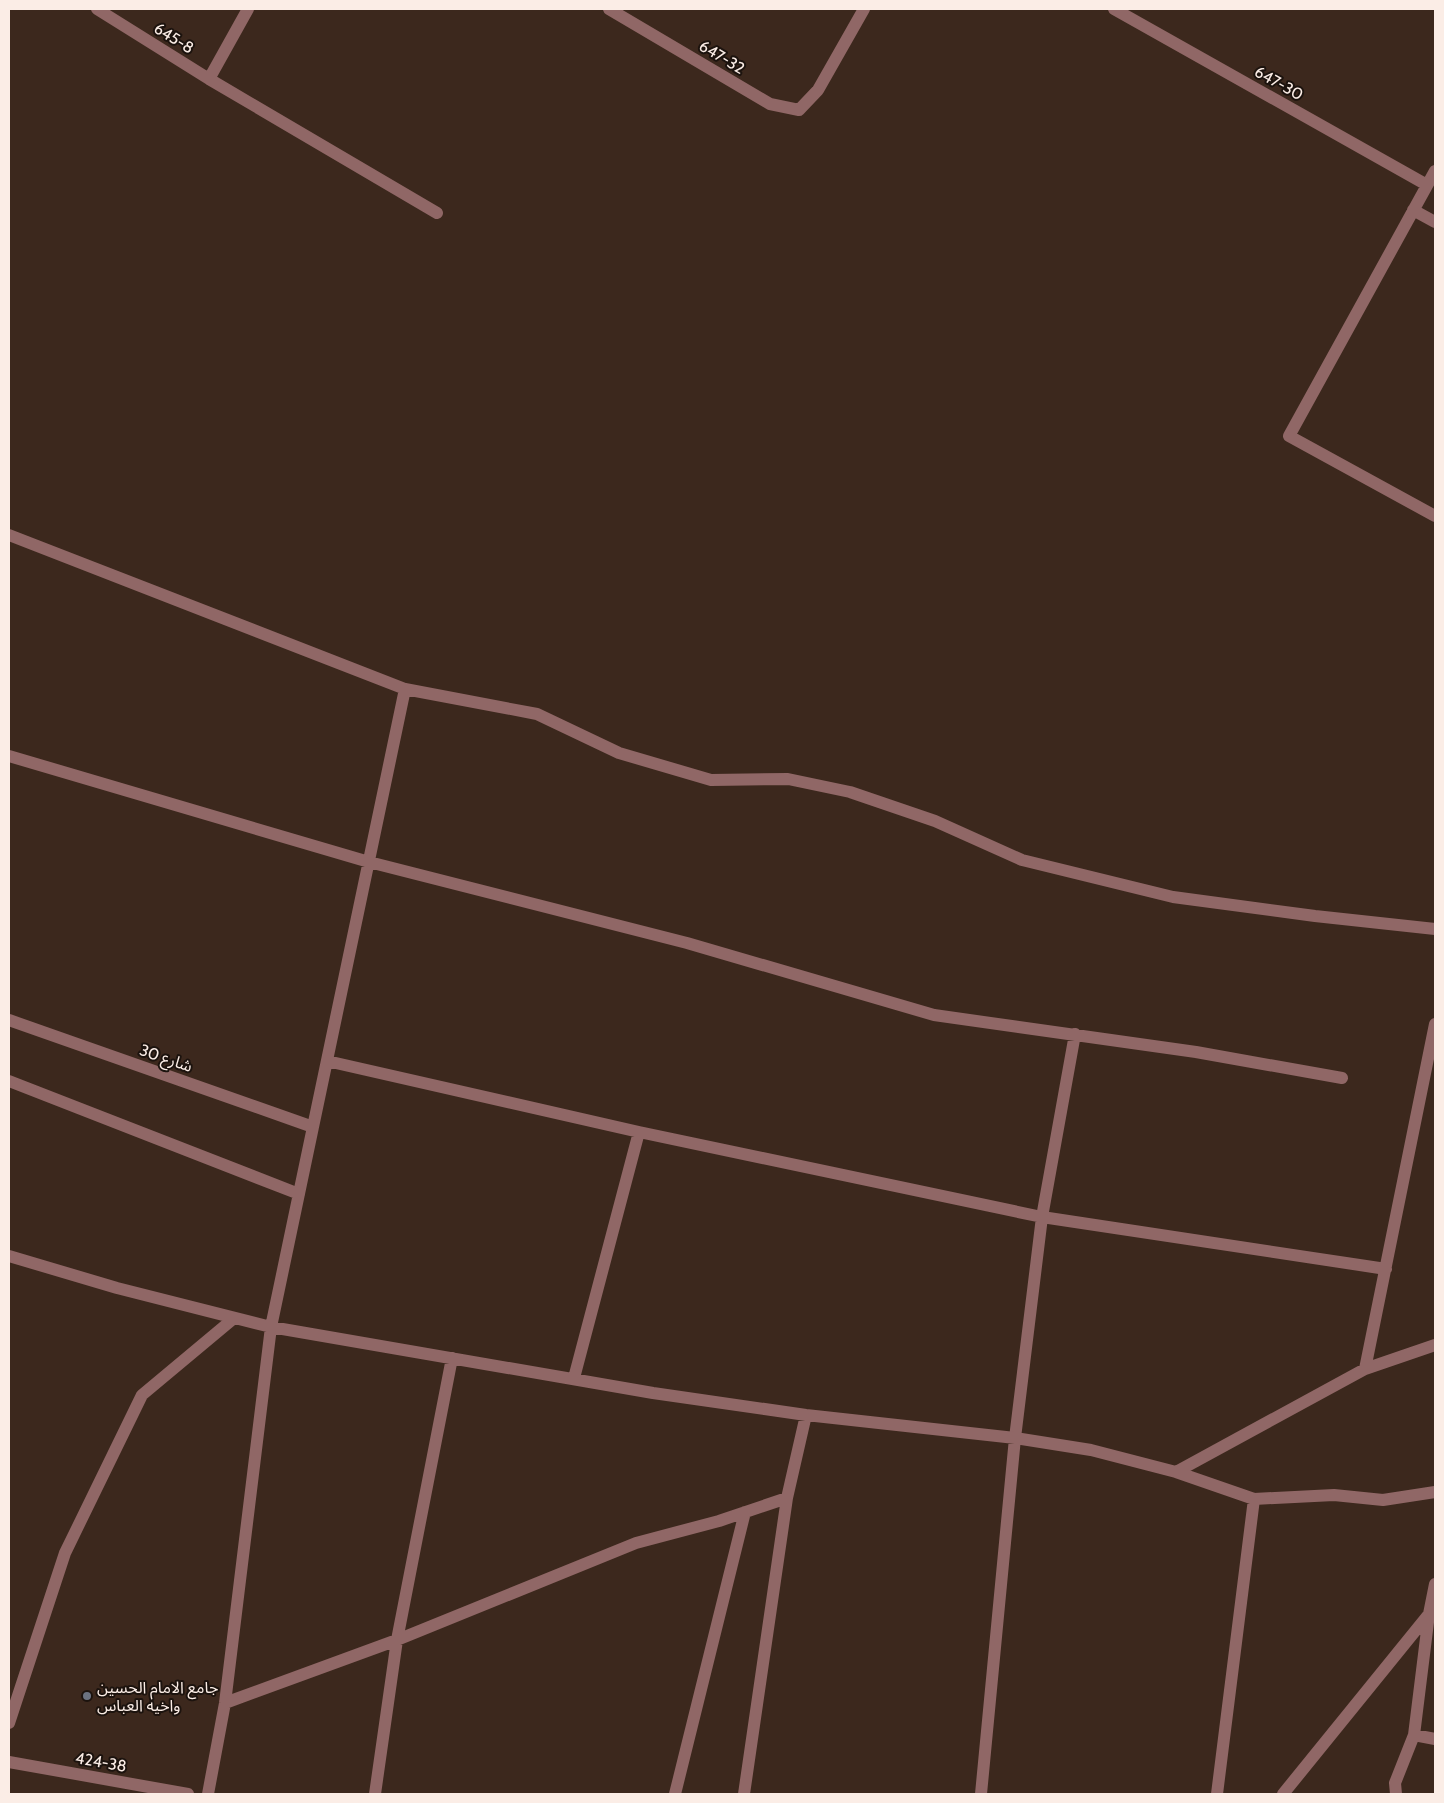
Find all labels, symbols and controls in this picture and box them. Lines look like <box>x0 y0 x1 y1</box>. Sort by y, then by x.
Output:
street label: 645-8 <box>151 18 197 58</box>
street label: 647-32 <box>696 36 748 78</box>
street label: 647-30 <box>1251 62 1307 104</box>
street label: شارع 30 <box>136 1040 195 1079</box>
place label: جامع الامام الحسين واخيه العباس <box>97 1678 219 1715</box>
marker: جامع الامام الحسين واخيه العباس <box>81 1690 93 1702</box>
street label: 424-38 <box>74 1748 128 1776</box>

